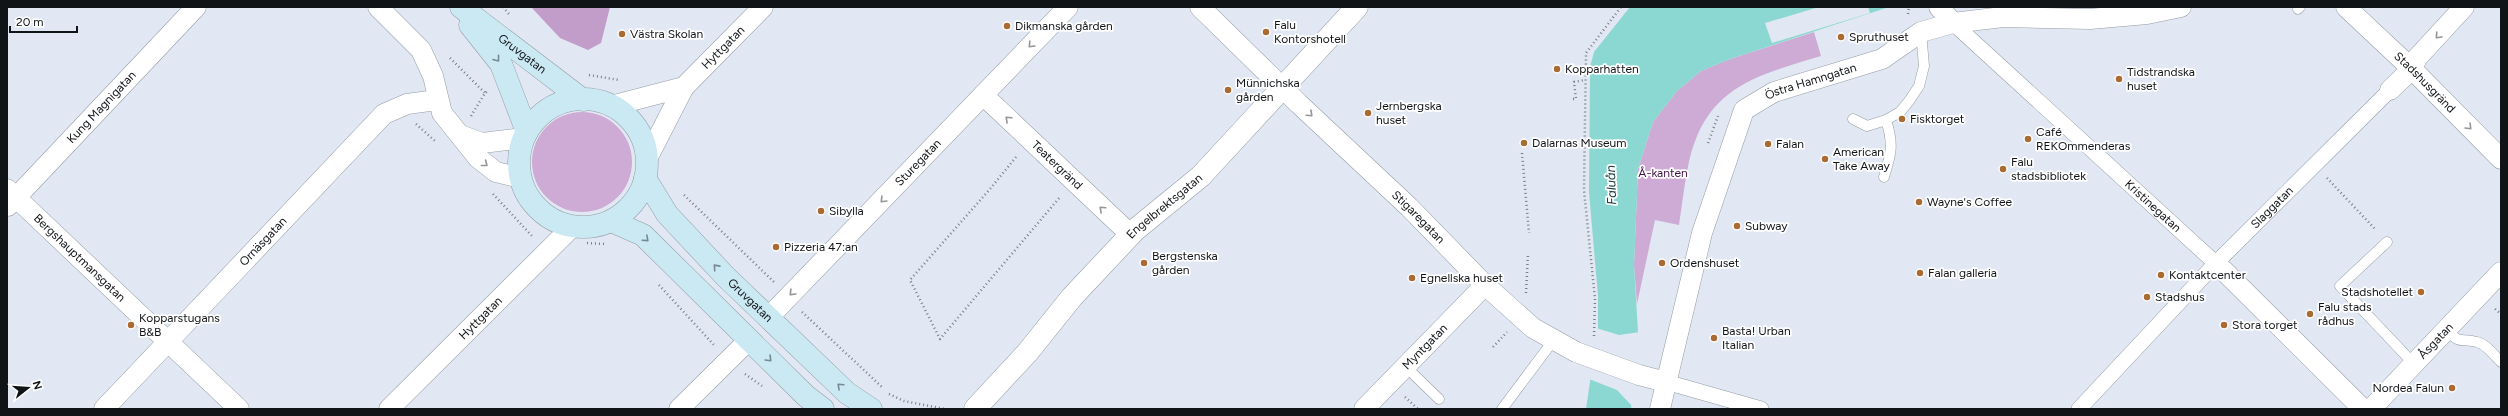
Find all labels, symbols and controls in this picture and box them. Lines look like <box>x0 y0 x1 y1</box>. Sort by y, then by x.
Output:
scale bar <box>10 8 77 34</box>
text: 20 m <box>16 15 44 29</box>
place label: Falu Kontorshotell <box>1274 18 1346 46</box>
place label: Dikmanska gården <box>1015 19 1113 33</box>
marker: Dikmanska gården <box>1002 21 1012 31</box>
street label: Hyttgatan <box>699 23 748 72</box>
place label: Västra Skolan <box>630 27 703 41</box>
marker: Falu Kontorshotell <box>1261 27 1271 37</box>
marker: Västra Skolan <box>617 29 627 39</box>
place label: Spruthuset <box>1849 30 1909 44</box>
street label: Gruvgatan <box>496 31 549 77</box>
one-way arrow <box>2435 31 2442 38</box>
marker: Spruthuset <box>1836 32 1846 42</box>
one-way arrow <box>1028 40 1036 48</box>
street label: Stadshusgränd <box>2391 49 2458 116</box>
one-way arrow <box>493 55 500 62</box>
street label: Östra Hamngatan <box>1762 60 1858 103</box>
place label: Kopparhatten <box>1565 62 1639 76</box>
marker: Kopparhatten <box>1552 64 1562 74</box>
place label: Tidstrandska huset <box>2127 65 2195 93</box>
street label: Kung Magnigatan <box>64 68 139 146</box>
marker: Tidstrandska huset <box>2114 74 2124 84</box>
place label: Münnichska gården <box>1236 76 1300 104</box>
marker: Münnichska gården <box>1223 85 1233 95</box>
place label: Jernbergska huset <box>1376 99 1442 127</box>
marker: Jernbergska huset <box>1363 108 1373 118</box>
one-way arrow <box>1305 110 1313 117</box>
place label: Fisktorget <box>1910 112 1965 126</box>
marker: Fisktorget <box>1897 114 1907 124</box>
one-way arrow <box>1005 116 1013 124</box>
one-way arrow <box>2464 122 2472 130</box>
place label: Café REKOmmenderas <box>2036 125 2131 153</box>
marker: Café REKOmmenderas <box>2023 134 2033 144</box>
street label: Sturegatan <box>892 136 944 189</box>
place label: Dalarnas Museum <box>1532 136 1626 150</box>
place label: Falan <box>1776 137 1804 151</box>
street label: Teatergränd <box>1029 138 1085 192</box>
marker: Dalarnas Museum <box>1519 138 1529 148</box>
marker: Falan <box>1763 139 1773 149</box>
place label: American Take Away <box>1833 145 1890 173</box>
marker: American Take Away <box>1820 154 1830 164</box>
place label: Falu stadsbibliotek <box>2011 155 2086 183</box>
one-way arrow <box>481 159 488 166</box>
marker: Falu stadsbibliotek <box>1998 164 2008 174</box>
water label: Faluån <box>1603 165 1619 205</box>
park label: Å-kanten <box>1638 166 1688 180</box>
street label: Engelbrektsgatan <box>1124 171 1205 242</box>
street label: Kristinegatan <box>2122 177 2184 235</box>
street label: Slaggatan <box>2248 183 2296 231</box>
street label: Stigaregatan <box>1389 188 1448 247</box>
one-way arrow <box>880 195 887 202</box>
place label: Wayne's Coffee <box>1927 195 2013 209</box>
marker: Wayne's Coffee <box>1914 197 1924 207</box>
place label: Sibylla <box>829 204 864 218</box>
marker: Sibylla <box>816 206 826 216</box>
one-way arrow <box>1099 206 1107 213</box>
street label: Bergshauptmansgatan <box>31 211 128 305</box>
street label: Ornäsgatan <box>237 214 290 269</box>
place label: Subway <box>1745 219 1788 233</box>
marker: Subway <box>1732 221 1742 231</box>
one-way arrow <box>641 234 648 241</box>
place label: Pizzeria 47:an <box>784 240 858 254</box>
marker: Pizzeria 47:an <box>771 242 781 252</box>
place label: Bergstenska gården <box>1152 249 1218 277</box>
place label: Ordenshuset <box>1670 256 1740 270</box>
marker: Bergstenska gården <box>1139 258 1149 268</box>
marker: Ordenshuset <box>1657 258 1667 268</box>
one-way arrow <box>713 264 721 272</box>
place label: Falan galleria <box>1928 266 1997 280</box>
marker: Falan galleria <box>1915 268 1925 278</box>
place label: Kontaktcenter <box>2169 268 2246 282</box>
marker: Kontaktcenter <box>2156 270 2166 280</box>
place label: Egnellska huset <box>1420 271 1504 285</box>
marker: Egnellska huset <box>1407 273 1417 283</box>
street label: Gruvgatan <box>725 276 776 325</box>
place label: Stadshotellet <box>2341 285 2413 299</box>
marker: Stadshotellet <box>2416 287 2426 297</box>
one-way arrow <box>790 288 797 296</box>
place label: Stadshus <box>2155 290 2205 304</box>
marker: Stadshus <box>2142 292 2152 302</box>
street label: Hyttgatan <box>456 294 505 342</box>
place label: Falu stads rådhus <box>2318 300 2372 328</box>
marker: Falu stads rådhus <box>2305 309 2315 319</box>
place label: Kopparstugans B&B <box>139 311 220 339</box>
place label: Stora torget <box>2232 318 2298 332</box>
marker: Kopparstugans B&B <box>126 320 136 330</box>
marker: Stora torget <box>2219 320 2229 330</box>
street label: Åsgatan <box>2415 320 2456 362</box>
street label: Myntgatan <box>1399 321 1450 372</box>
place label: Basta! Urban Italian <box>1722 324 1791 352</box>
marker: Basta! Urban Italian <box>1709 333 1719 343</box>
one-way arrow <box>764 354 772 362</box>
north arrow <box>8 368 48 408</box>
text: N <box>30 379 45 391</box>
place label: Nordea Falun <box>2372 381 2444 395</box>
marker: Nordea Falun <box>2447 383 2457 393</box>
one-way arrow <box>837 384 844 391</box>

